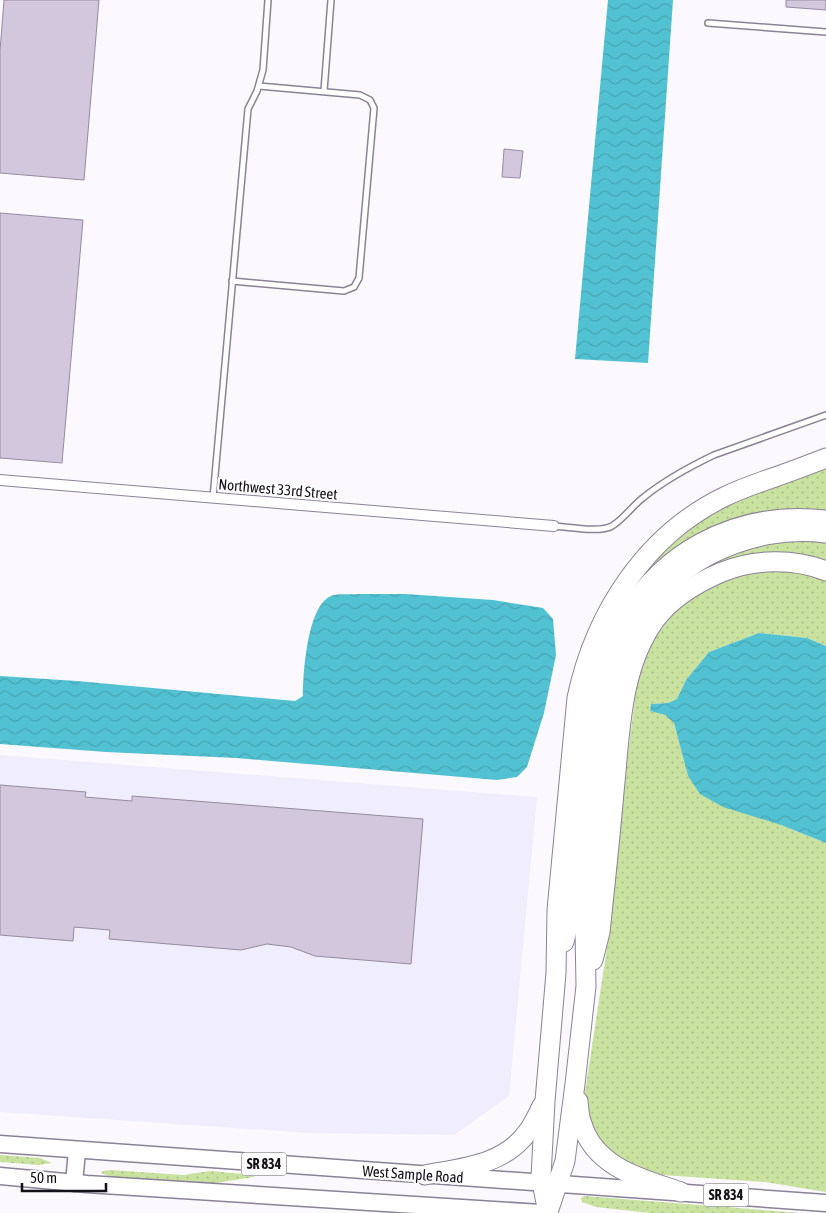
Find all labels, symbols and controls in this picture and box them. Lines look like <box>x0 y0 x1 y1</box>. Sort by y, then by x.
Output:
street label: Northwest 33rd Street <box>218 475 338 503</box>
road number: SR 834 <box>242 1152 286 1176</box>
scale bar <box>22 1160 106 1192</box>
street label: West Sample Road <box>362 1162 464 1186</box>
text: 50 m <box>30 1169 57 1186</box>
road number: SR 834 <box>704 1184 748 1206</box>

